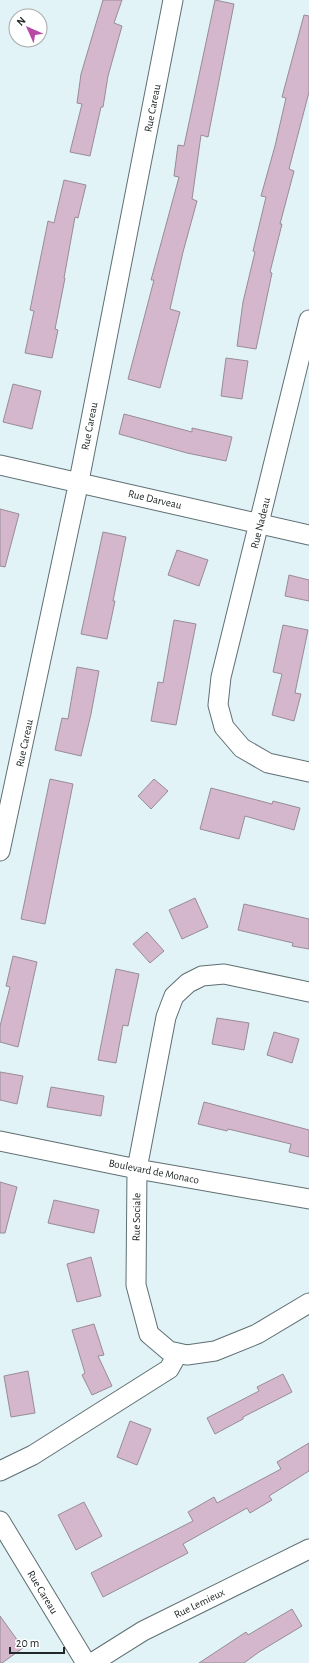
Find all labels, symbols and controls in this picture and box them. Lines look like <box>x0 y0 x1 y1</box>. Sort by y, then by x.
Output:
north arrow <box>8 8 48 48</box>
text: N <box>15 15 28 28</box>
street label: Rue Careau <box>142 83 163 133</box>
street label: Rue Careau <box>79 401 100 451</box>
street label: Rue Darveau <box>127 488 183 511</box>
street label: Rue Nadeau <box>249 496 272 550</box>
street label: Rue Careau <box>14 718 35 768</box>
street label: Boulevard de Monaco <box>108 1157 200 1186</box>
street label: Rue Sociale <box>131 1193 142 1241</box>
street label: Rue Careau <box>25 1569 60 1616</box>
street label: Rue Lemieux <box>172 1586 226 1620</box>
scale bar <box>10 1629 64 1655</box>
text: 20 m <box>16 1637 39 1649</box>

